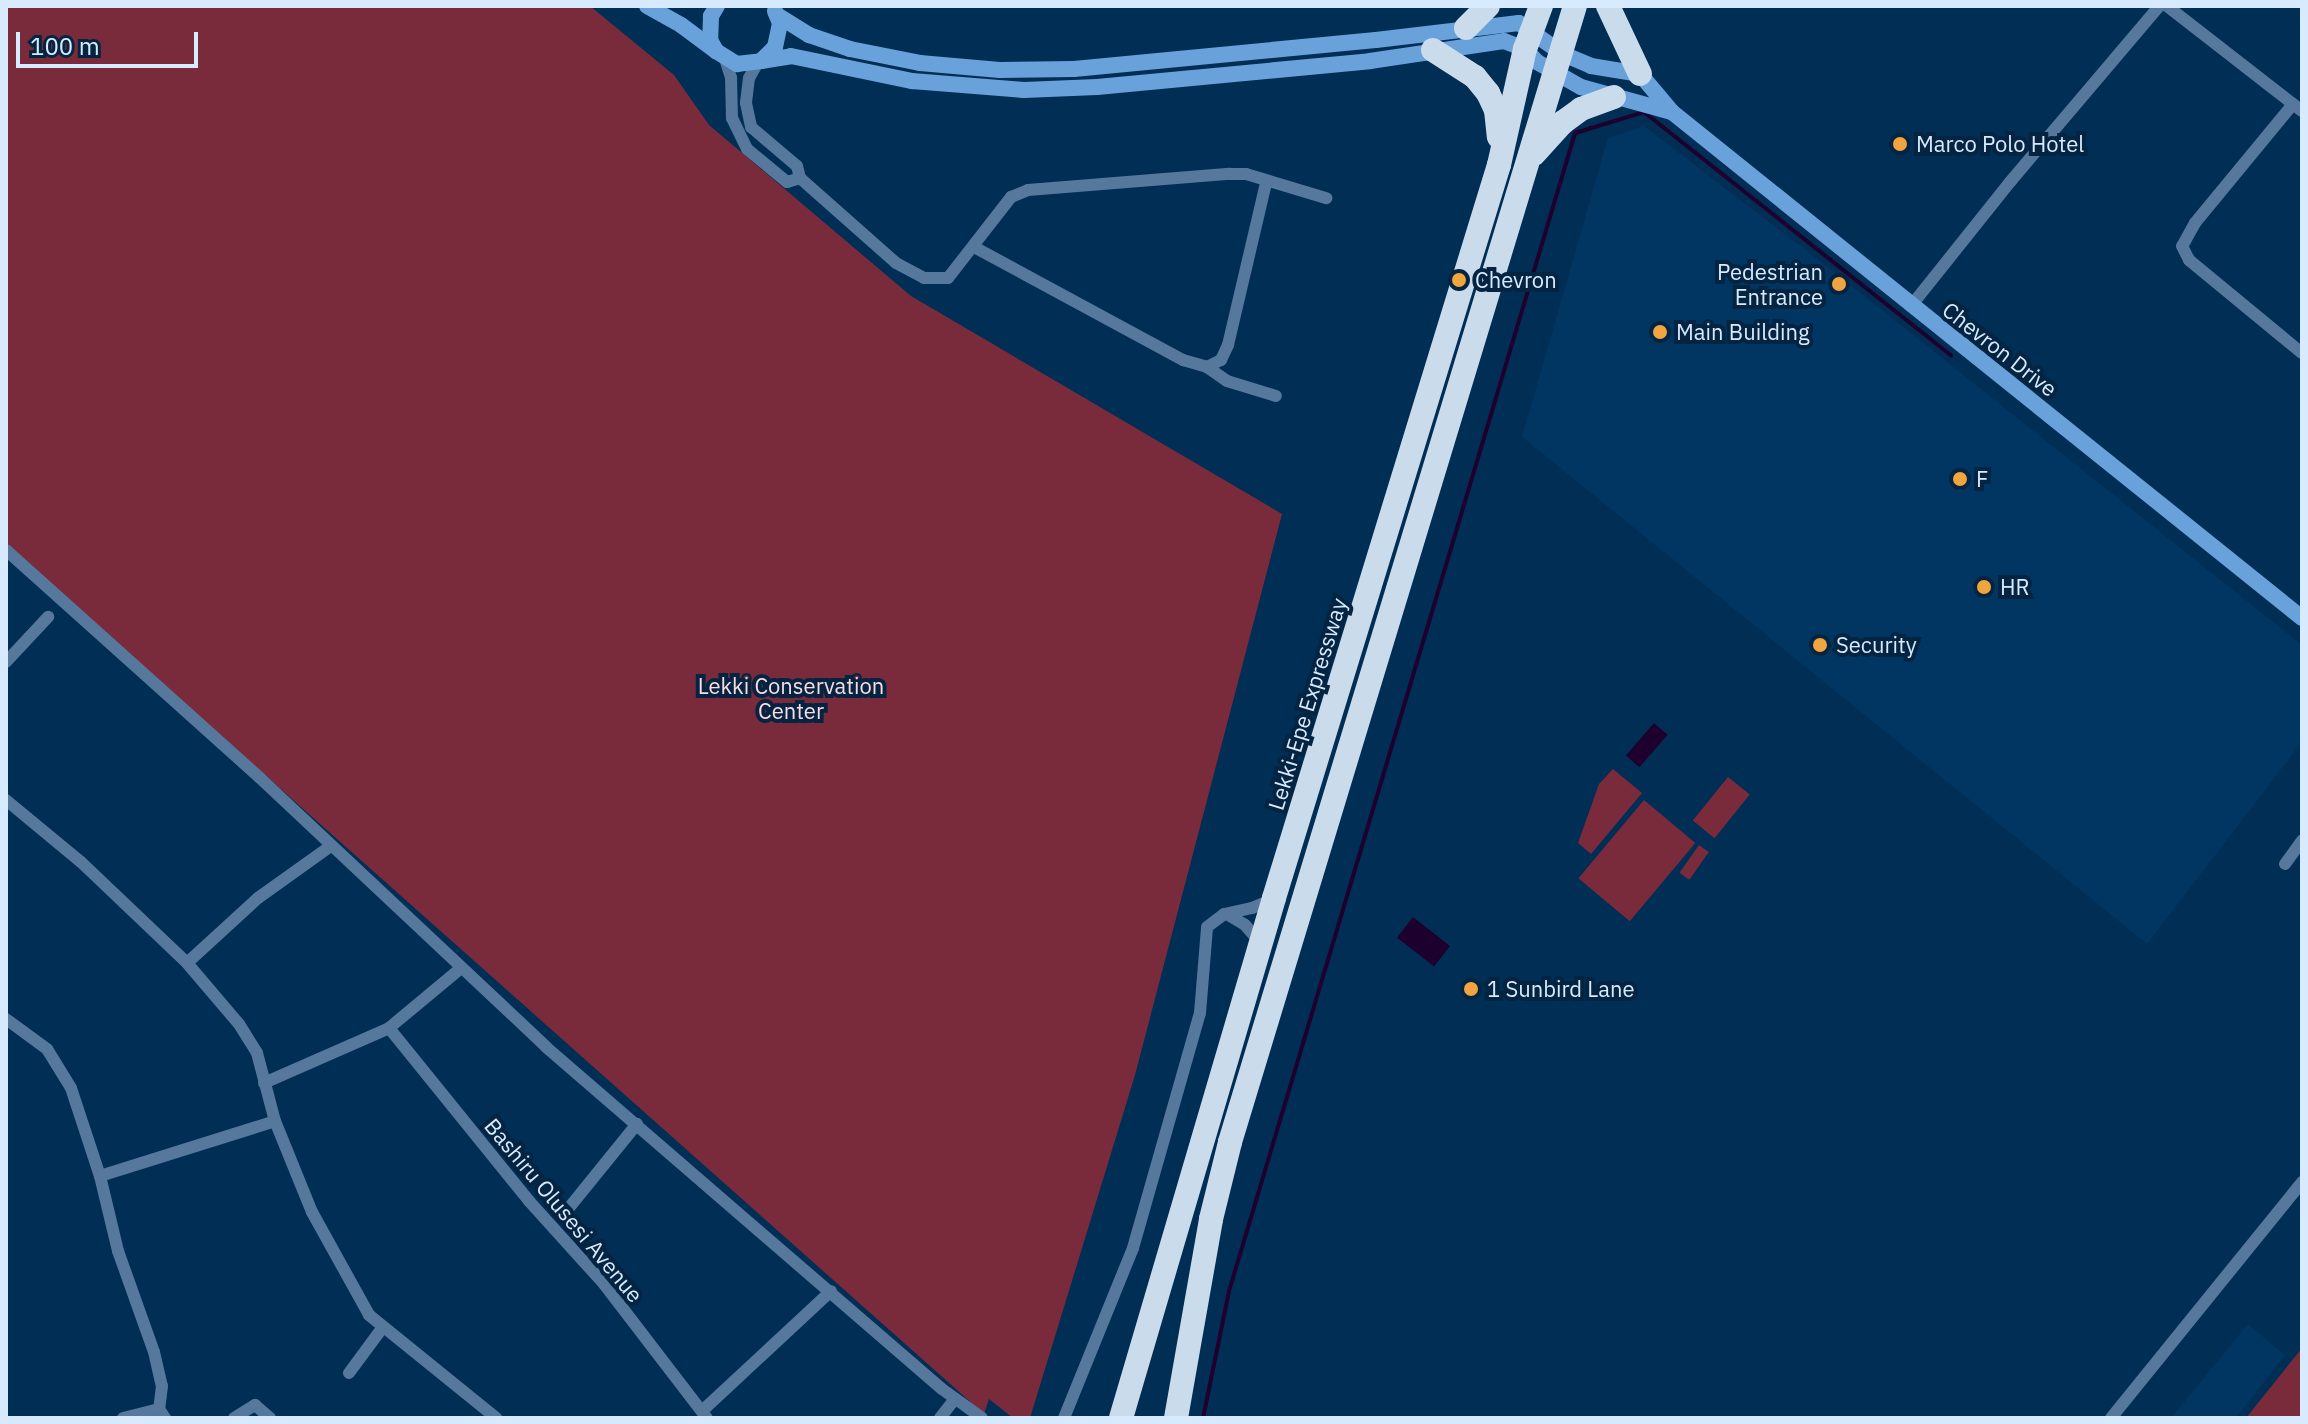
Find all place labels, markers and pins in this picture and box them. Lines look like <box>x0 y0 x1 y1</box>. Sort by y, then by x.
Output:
place label: Marco Polo Hotel <box>1916 131 2084 157</box>
marker: Marco Polo Hotel <box>1891 135 1909 153</box>
place label: Pedestrian Entrance <box>1717 258 1823 310</box>
place label: Chevron <box>1475 267 1557 293</box>
marker: Chevron <box>1450 271 1468 289</box>
marker: Pedestrian Entrance <box>1830 275 1848 293</box>
place label: Main Building <box>1676 319 1810 345</box>
marker: Main Building <box>1651 323 1669 341</box>
place label: F <box>1976 466 1988 492</box>
marker: F <box>1951 470 1969 488</box>
place label: HR <box>2000 574 2030 600</box>
marker: HR <box>1975 578 1993 596</box>
place label: Security <box>1836 632 1917 658</box>
marker: Security <box>1811 636 1829 654</box>
place label: 1 Sunbird Lane <box>1487 976 1635 1002</box>
marker: 1 Sunbird Lane <box>1462 980 1480 998</box>

